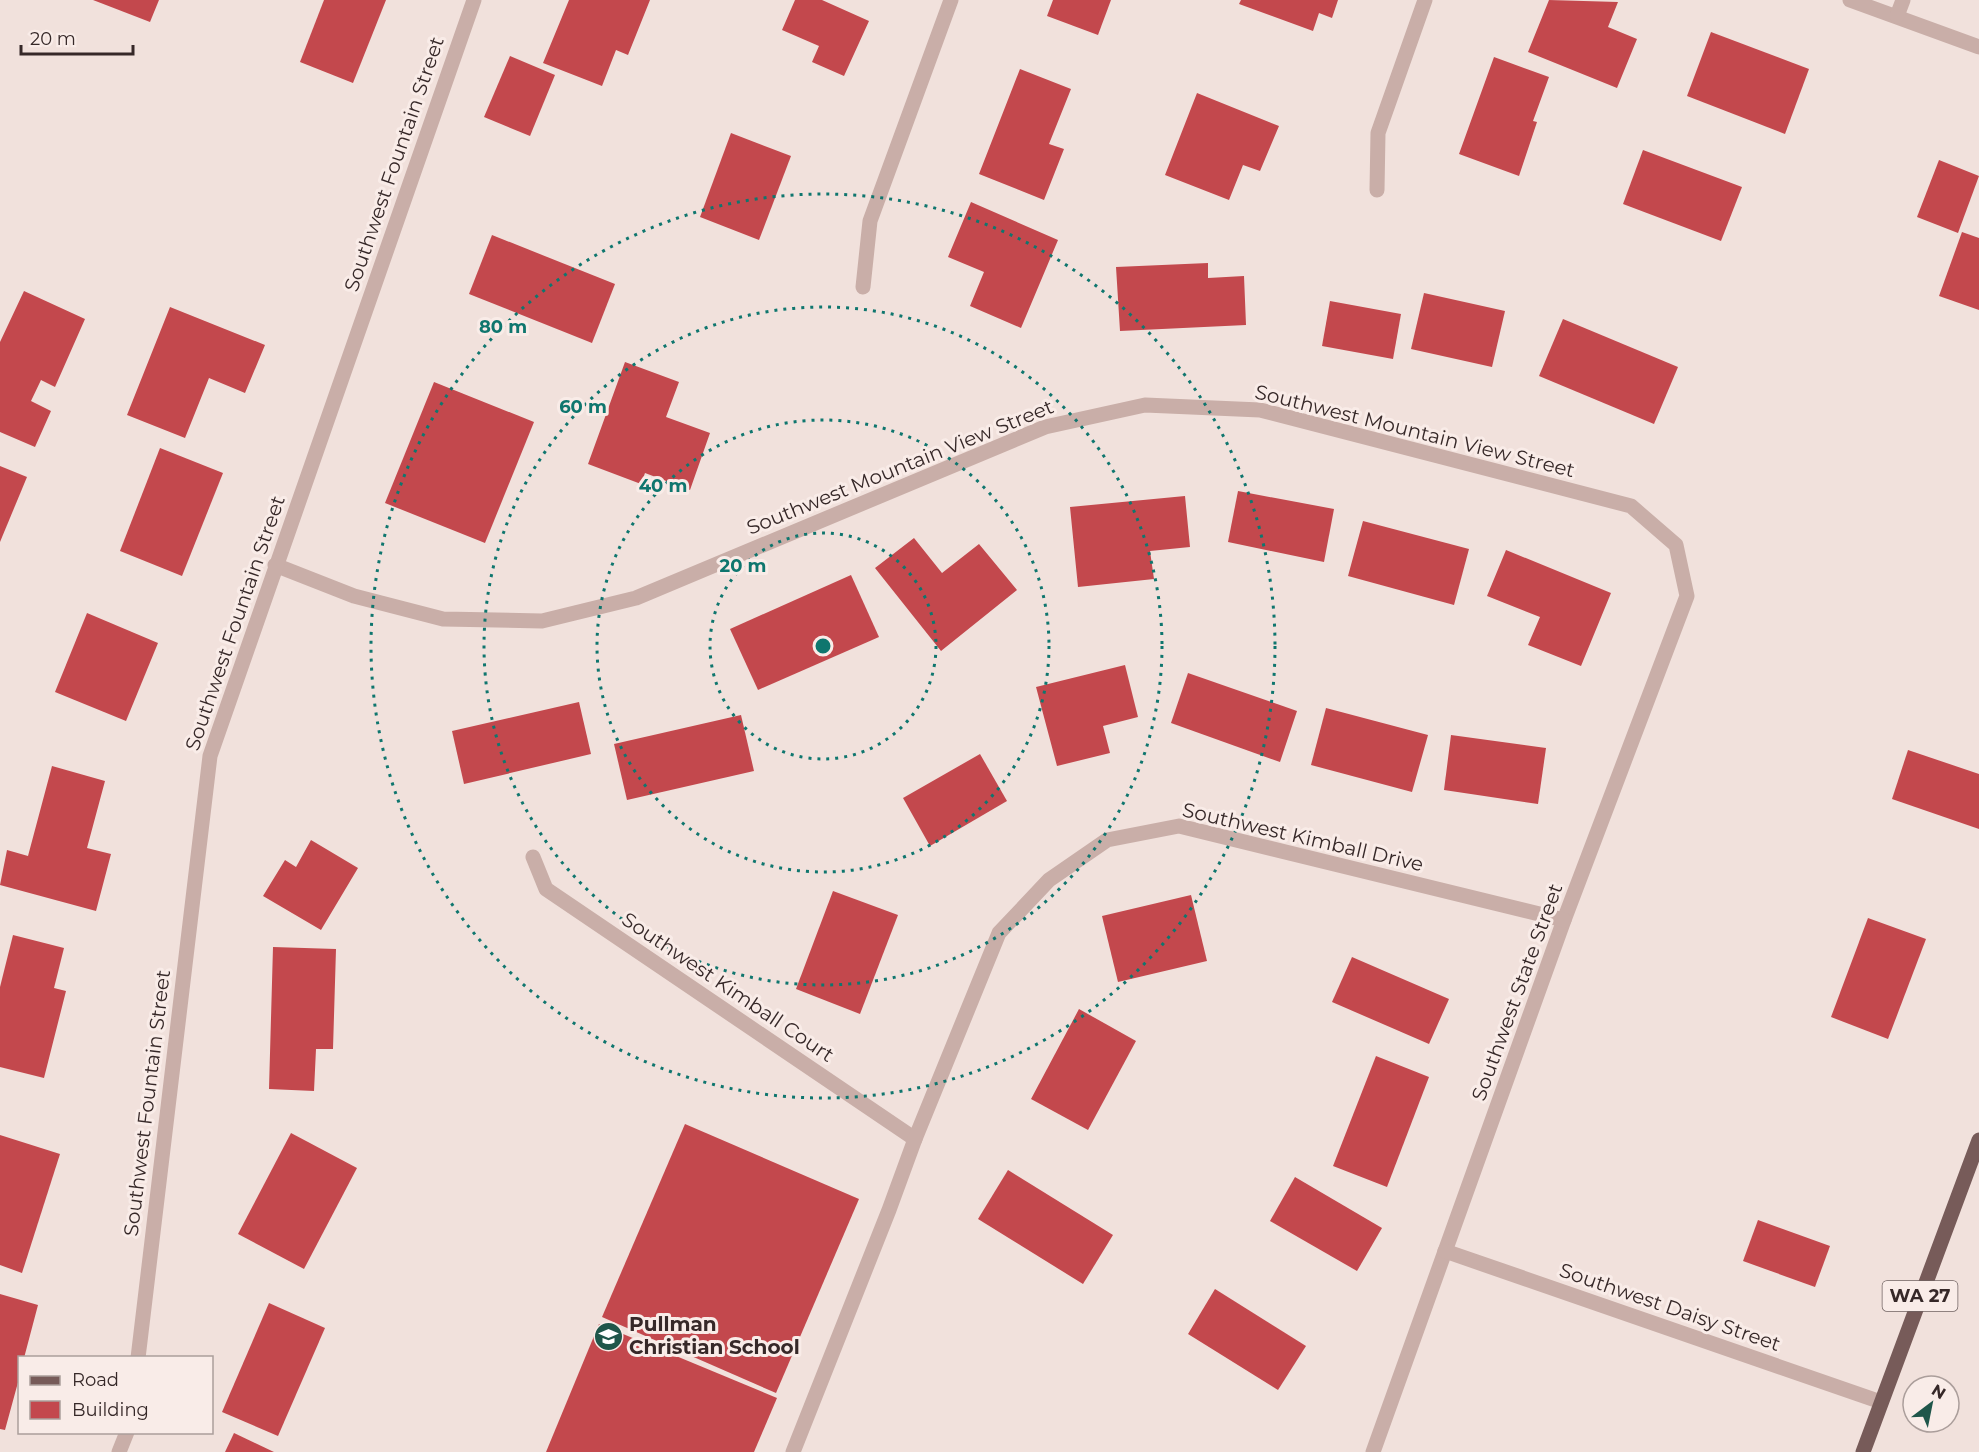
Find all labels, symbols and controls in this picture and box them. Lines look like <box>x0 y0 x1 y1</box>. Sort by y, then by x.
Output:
scale bar <box>21 18 134 56</box>
text: 20 m <box>30 28 76 50</box>
street label: Southwest Fountain Street <box>339 33 449 295</box>
text: 80 m <box>479 316 527 338</box>
street label: Southwest Mountain View Street <box>1253 380 1577 482</box>
street label: Southwest Mountain View Street <box>743 394 1057 540</box>
text: 60 m <box>559 396 607 418</box>
text: 40 m <box>639 475 687 497</box>
street label: Southwest Fountain Street <box>180 492 290 754</box>
text: 20 m <box>720 555 766 577</box>
centre of rings <box>813 636 833 656</box>
street label: Southwest Kimball Drive <box>1180 798 1426 876</box>
street label: Southwest State Street <box>1466 880 1568 1104</box>
street label: Southwest Kimball Court <box>617 907 839 1067</box>
street label: Southwest Fountain Street <box>119 968 175 1238</box>
street label: Southwest Daisy Street <box>1556 1258 1784 1356</box>
road number: WA 27 <box>1882 1281 1958 1311</box>
place label: Pullman Christian School <box>629 1312 800 1359</box>
school or university icon: Pullman Christian School <box>592 1320 624 1352</box>
legend <box>18 1356 213 1434</box>
text: Road <box>72 1369 119 1391</box>
north arrow <box>1901 1374 1961 1434</box>
text: N <box>1928 1380 1949 1403</box>
text: Building <box>72 1399 149 1421</box>

